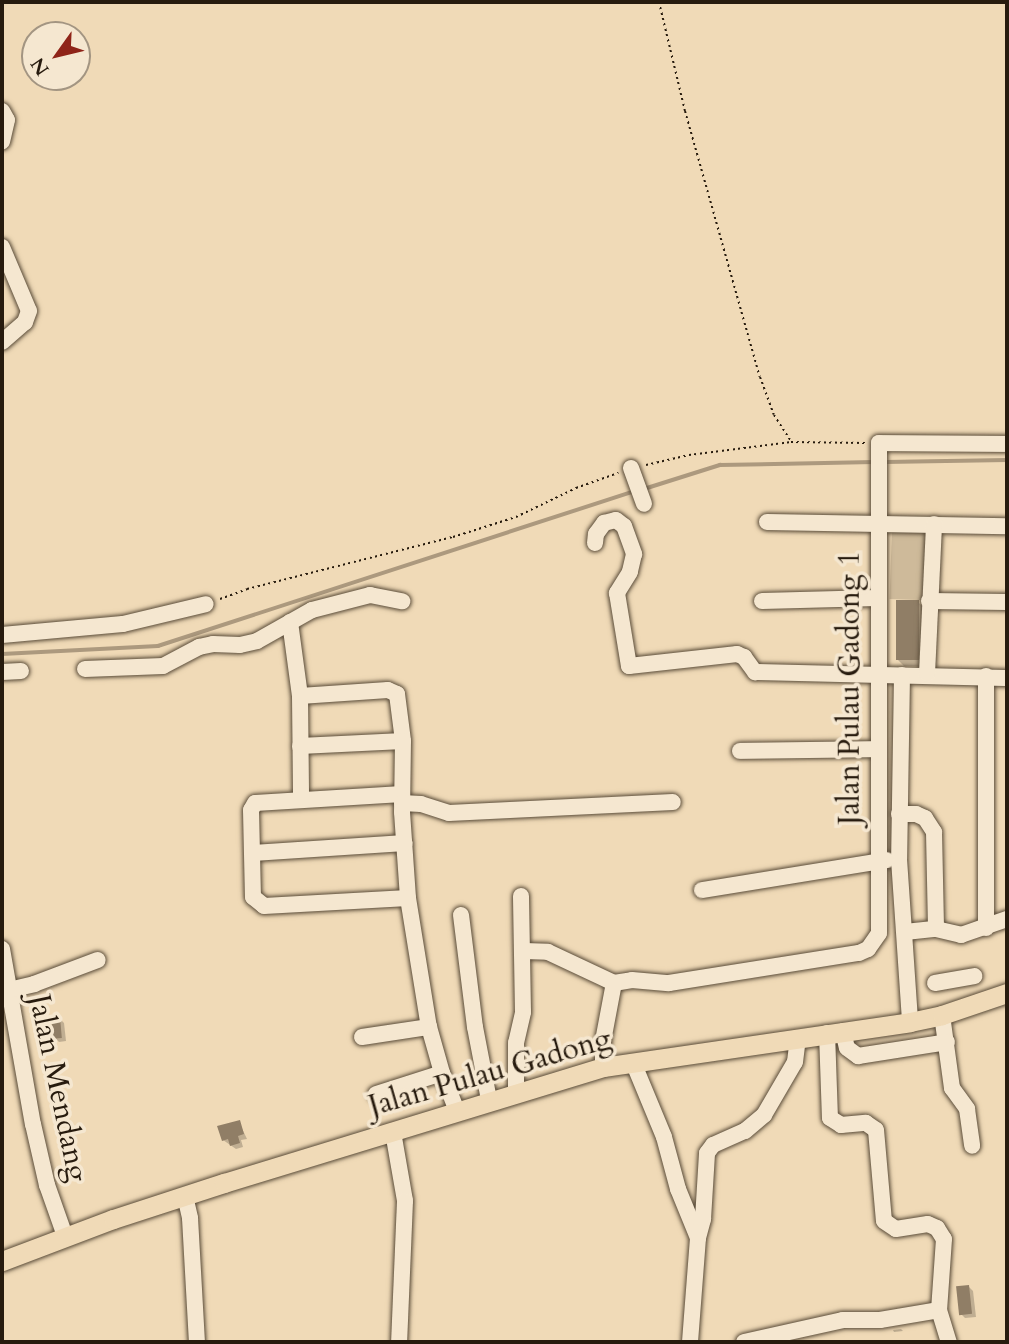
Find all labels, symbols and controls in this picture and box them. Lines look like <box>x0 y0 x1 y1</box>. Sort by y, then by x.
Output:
north arrow <box>21 21 91 91</box>
text: N <box>25 53 56 81</box>
street label: Jalan Pulau Gadong 1 <box>832 551 868 825</box>
street label: Jalan Mendang <box>21 991 95 1185</box>
street label: Jalan Pulau Gadong <box>364 1021 616 1125</box>

